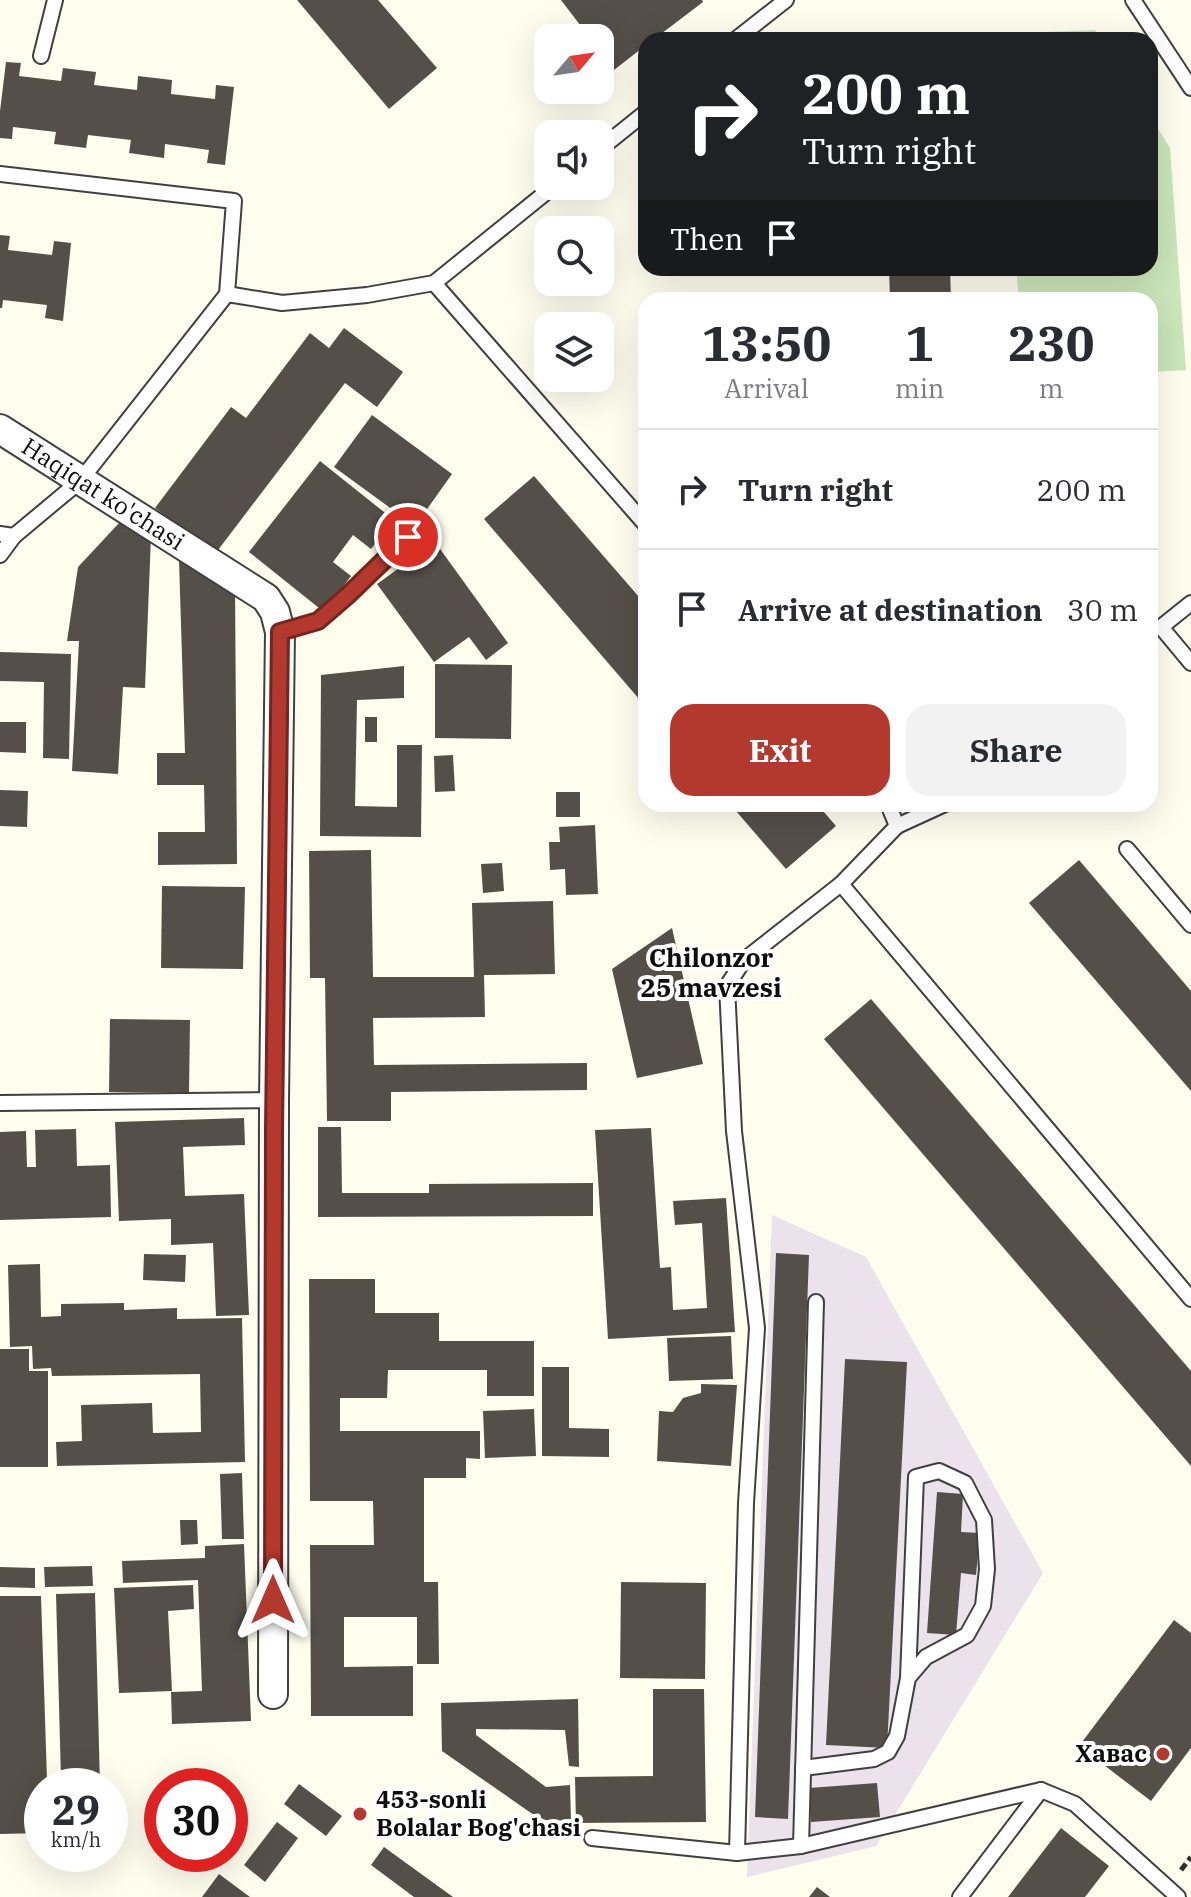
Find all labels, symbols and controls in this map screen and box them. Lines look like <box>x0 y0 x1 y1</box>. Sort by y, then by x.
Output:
north arrow <box>534 24 614 104</box>
map controls <box>534 24 614 392</box>
text: 200 m <box>802 57 970 129</box>
icon: right <box>670 64 774 168</box>
button: sound <box>534 120 614 200</box>
text: Turn right <box>802 127 976 174</box>
button: search <box>534 216 614 296</box>
icon: arrive <box>760 216 804 260</box>
text: Then <box>670 219 744 258</box>
button: layers <box>534 312 614 392</box>
text: 13:50 <box>702 312 831 374</box>
text: 1 <box>905 312 934 374</box>
text: 230 <box>1008 312 1094 374</box>
text: Arrival <box>724 371 809 405</box>
text: min <box>895 371 944 405</box>
text: m <box>1039 371 1064 405</box>
street label: Haqiqat ko'chasi <box>16 430 191 557</box>
icon: right <box>670 467 714 511</box>
text: Turn right <box>738 470 893 509</box>
text: 200 m <box>1036 470 1126 509</box>
pin <box>374 503 442 571</box>
icon: arrive <box>386 515 430 559</box>
icon: arrive <box>670 587 714 631</box>
text: Arrive at destination <box>738 590 1043 629</box>
text: 30 m <box>1067 590 1138 629</box>
button: Exit <box>670 704 890 796</box>
button: Share <box>906 704 1126 796</box>
district label: Chilonzor 25 mavzesi <box>640 940 782 1004</box>
position arrow <box>231 1558 315 1642</box>
place label: Хавас <box>1075 1737 1147 1769</box>
marker: Хавас <box>1154 1745 1172 1763</box>
speed limit sign: 30 <box>144 1768 248 1872</box>
place label: 453-sonli Bolalar Bog'chasi <box>376 1783 581 1843</box>
text: 29 <box>52 1784 100 1836</box>
marker: 453-sonli Bolalar Bog'chasi <box>351 1805 369 1823</box>
text: km/h <box>51 1826 101 1853</box>

